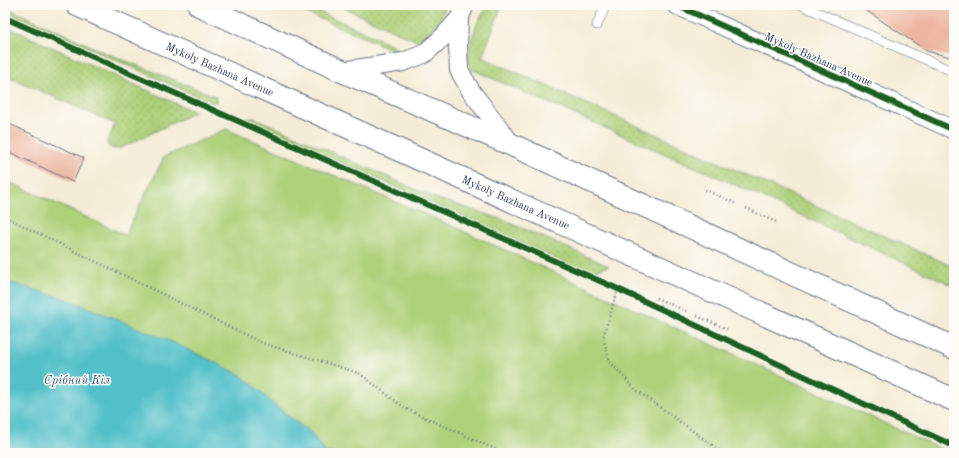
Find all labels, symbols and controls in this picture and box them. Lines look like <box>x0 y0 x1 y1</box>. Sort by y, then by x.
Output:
street label: Mykoly Bazhana Avenue <box>763 32 874 89</box>
street label: Mykoly Bazhana Avenue <box>164 42 275 99</box>
street label: Mykoly Bazhana Avenue <box>460 175 571 232</box>
water label: Срібний Кіл <box>44 374 110 387</box>

